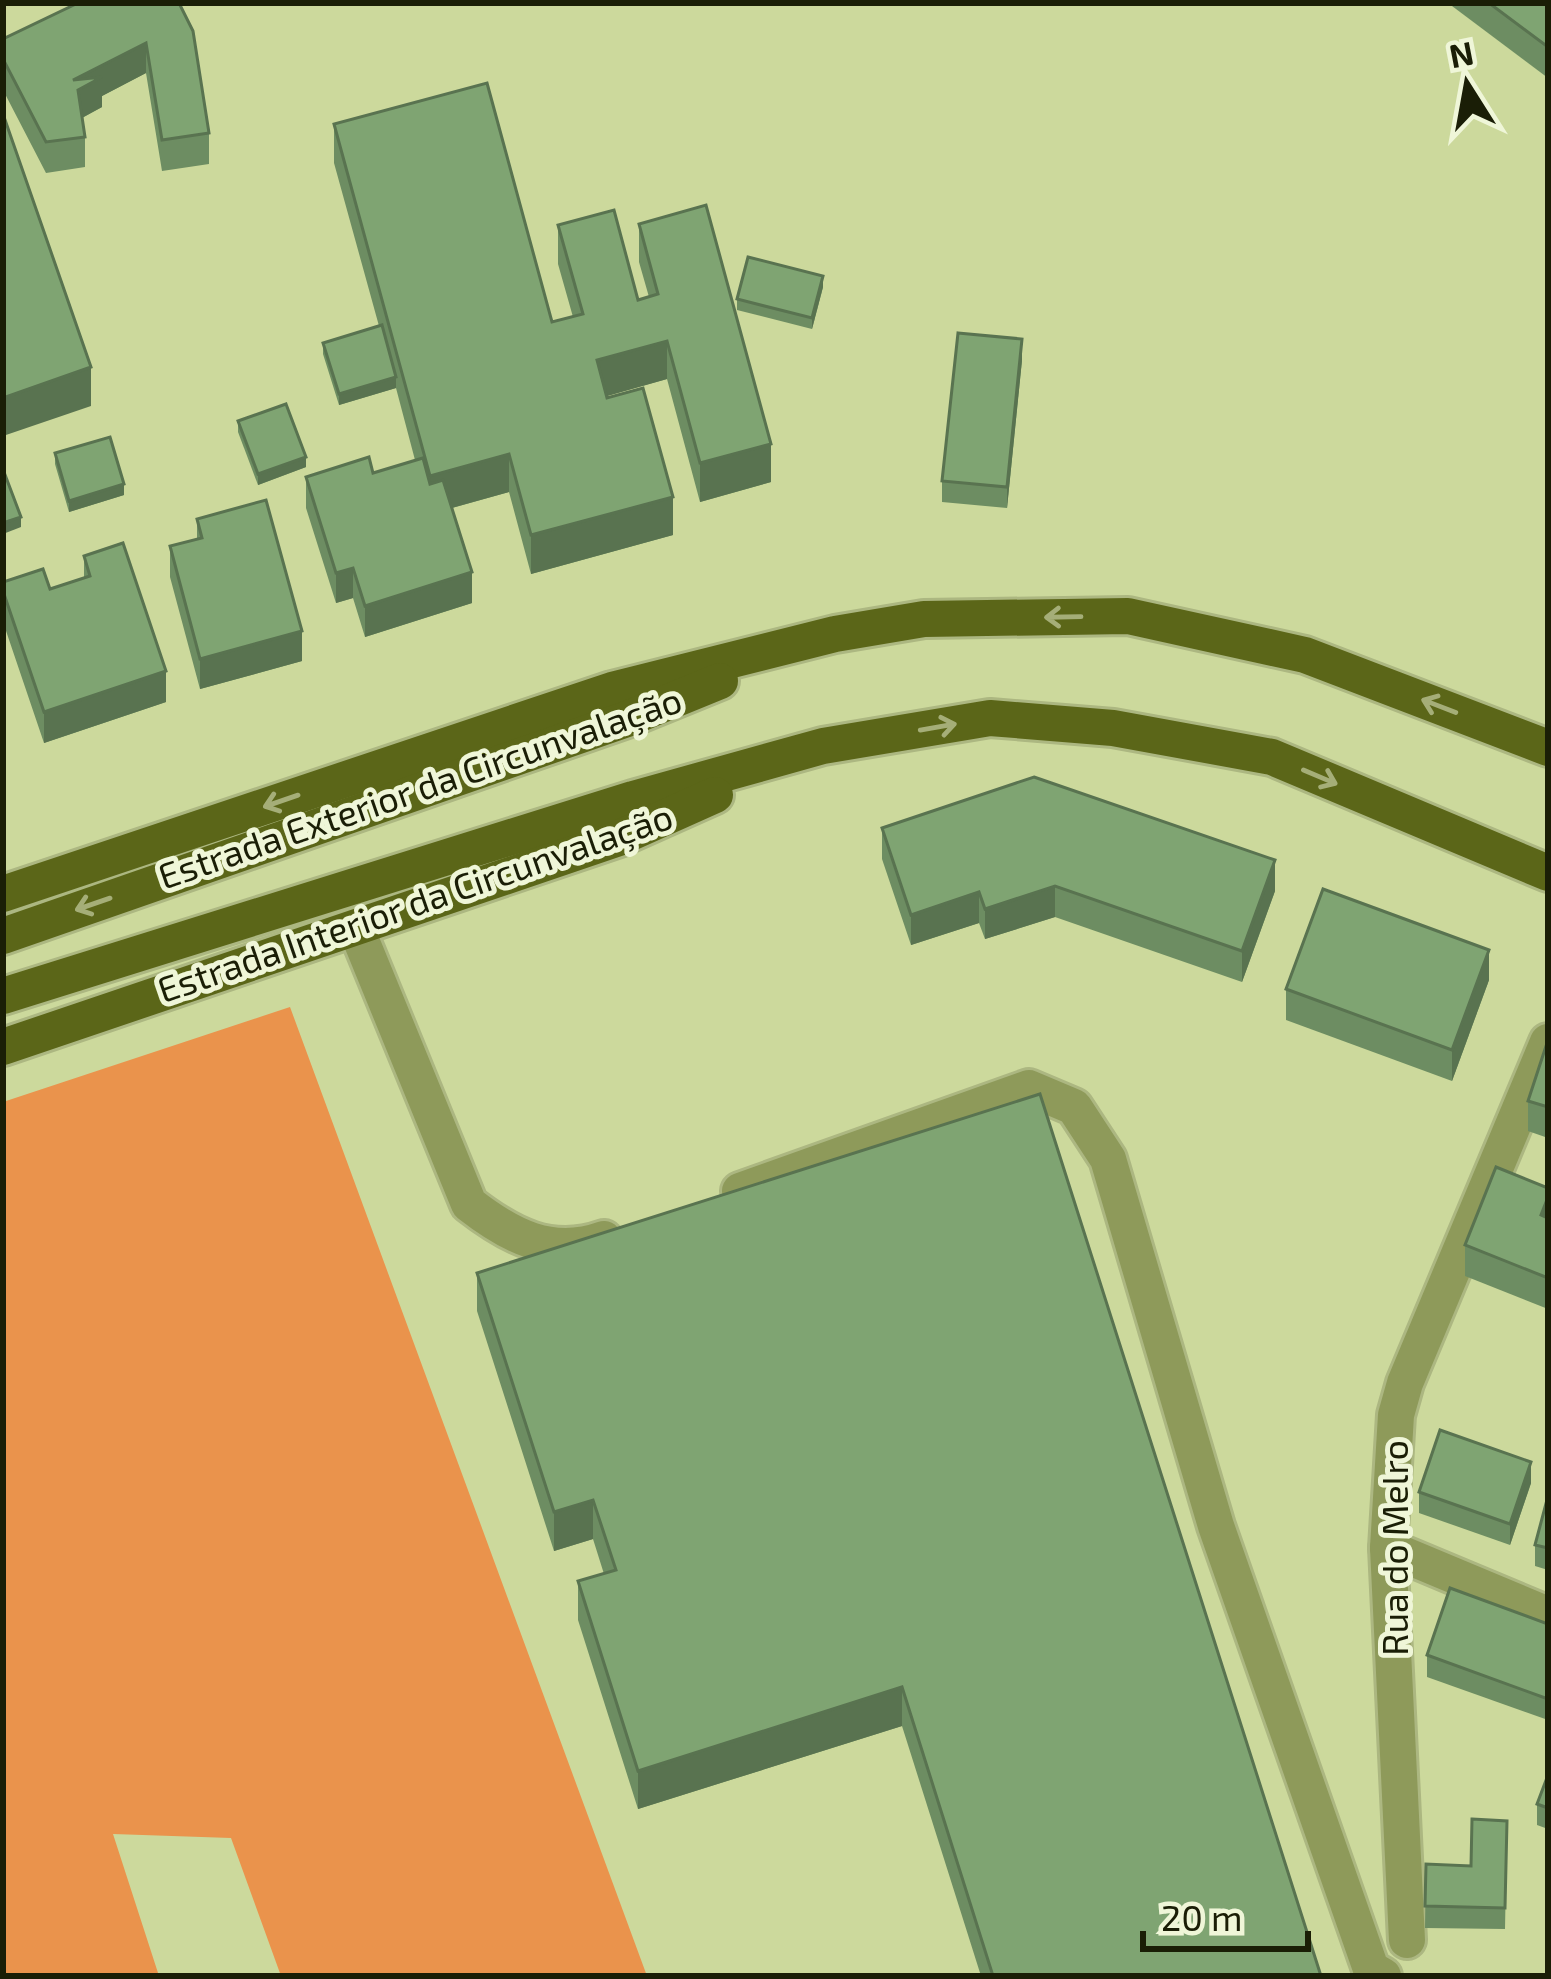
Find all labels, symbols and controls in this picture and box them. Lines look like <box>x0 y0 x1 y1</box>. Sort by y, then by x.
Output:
north arrow <box>1407 24 1527 144</box>
text: N <box>1446 32 1477 75</box>
one-way arrow <box>1044 606 1083 629</box>
street label: Estrada Exterior da Circunvalação <box>152 677 687 898</box>
one-way arrow <box>1421 694 1458 716</box>
one-way arrow <box>918 714 957 737</box>
one-way arrow <box>1301 768 1338 789</box>
one-way arrow <box>262 791 300 813</box>
street label: Estrada Interior da Circunvalação <box>152 793 678 1012</box>
one-way arrow <box>75 894 113 916</box>
street label: Rua do Melro <box>1372 1440 1415 1656</box>
scale bar <box>1143 1877 1308 1951</box>
text: 20 m <box>1161 1895 1243 1938</box>

